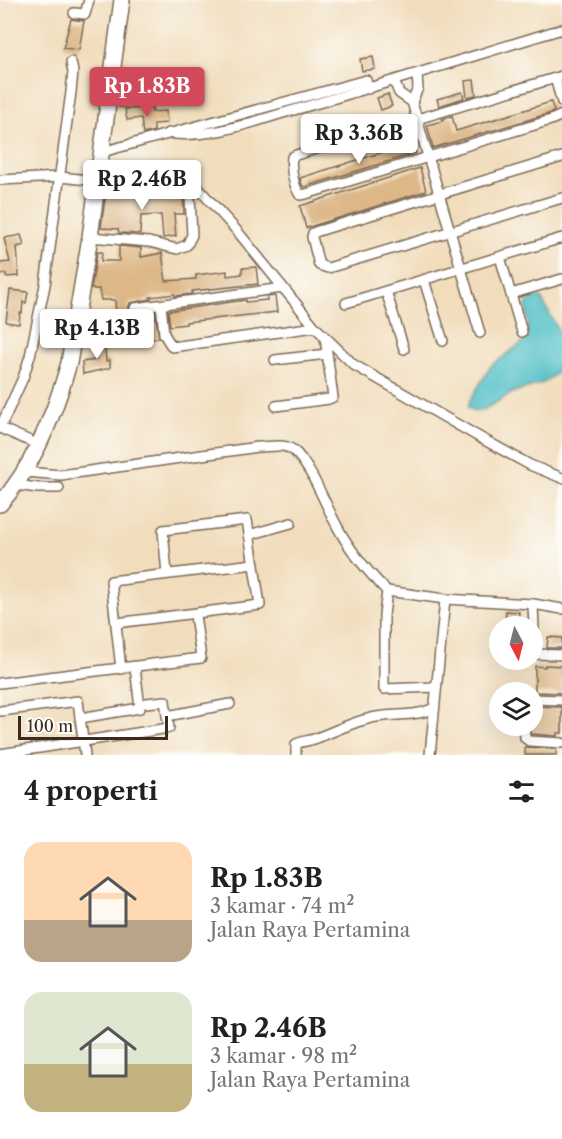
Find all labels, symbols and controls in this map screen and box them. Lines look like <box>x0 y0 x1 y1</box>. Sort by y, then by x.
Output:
pin: Rp 1.83B <box>85 67 209 118</box>
text: Rp 1.83B <box>104 74 190 98</box>
pin: Rp 3.36B <box>297 114 421 165</box>
text: Rp 3.36B <box>315 121 403 145</box>
pin: Rp 2.46B <box>80 160 204 211</box>
text: Rp 2.46B <box>97 167 187 191</box>
pin: Rp 4.13B <box>35 309 159 360</box>
text: Rp 4.13B <box>54 316 140 340</box>
north arrow <box>489 616 543 670</box>
map controls <box>489 616 543 736</box>
button: layers <box>489 682 543 736</box>
scale bar <box>18 713 168 740</box>
text: 100 m <box>27 716 73 736</box>
text: 4 properti <box>24 775 158 807</box>
icon: filters <box>505 775 538 808</box>
text: Rp 1.83B <box>210 862 323 894</box>
icon: home <box>72 866 144 938</box>
text: 3 kamar · 74 m² <box>210 894 354 918</box>
text: Jalan Raya Pertamina <box>210 918 410 942</box>
text: Rp 2.46B <box>210 1012 327 1044</box>
icon: home <box>72 1016 144 1088</box>
text: 3 kamar · 98 m² <box>210 1044 357 1068</box>
text: Jalan Raya Pertamina <box>210 1068 410 1092</box>

